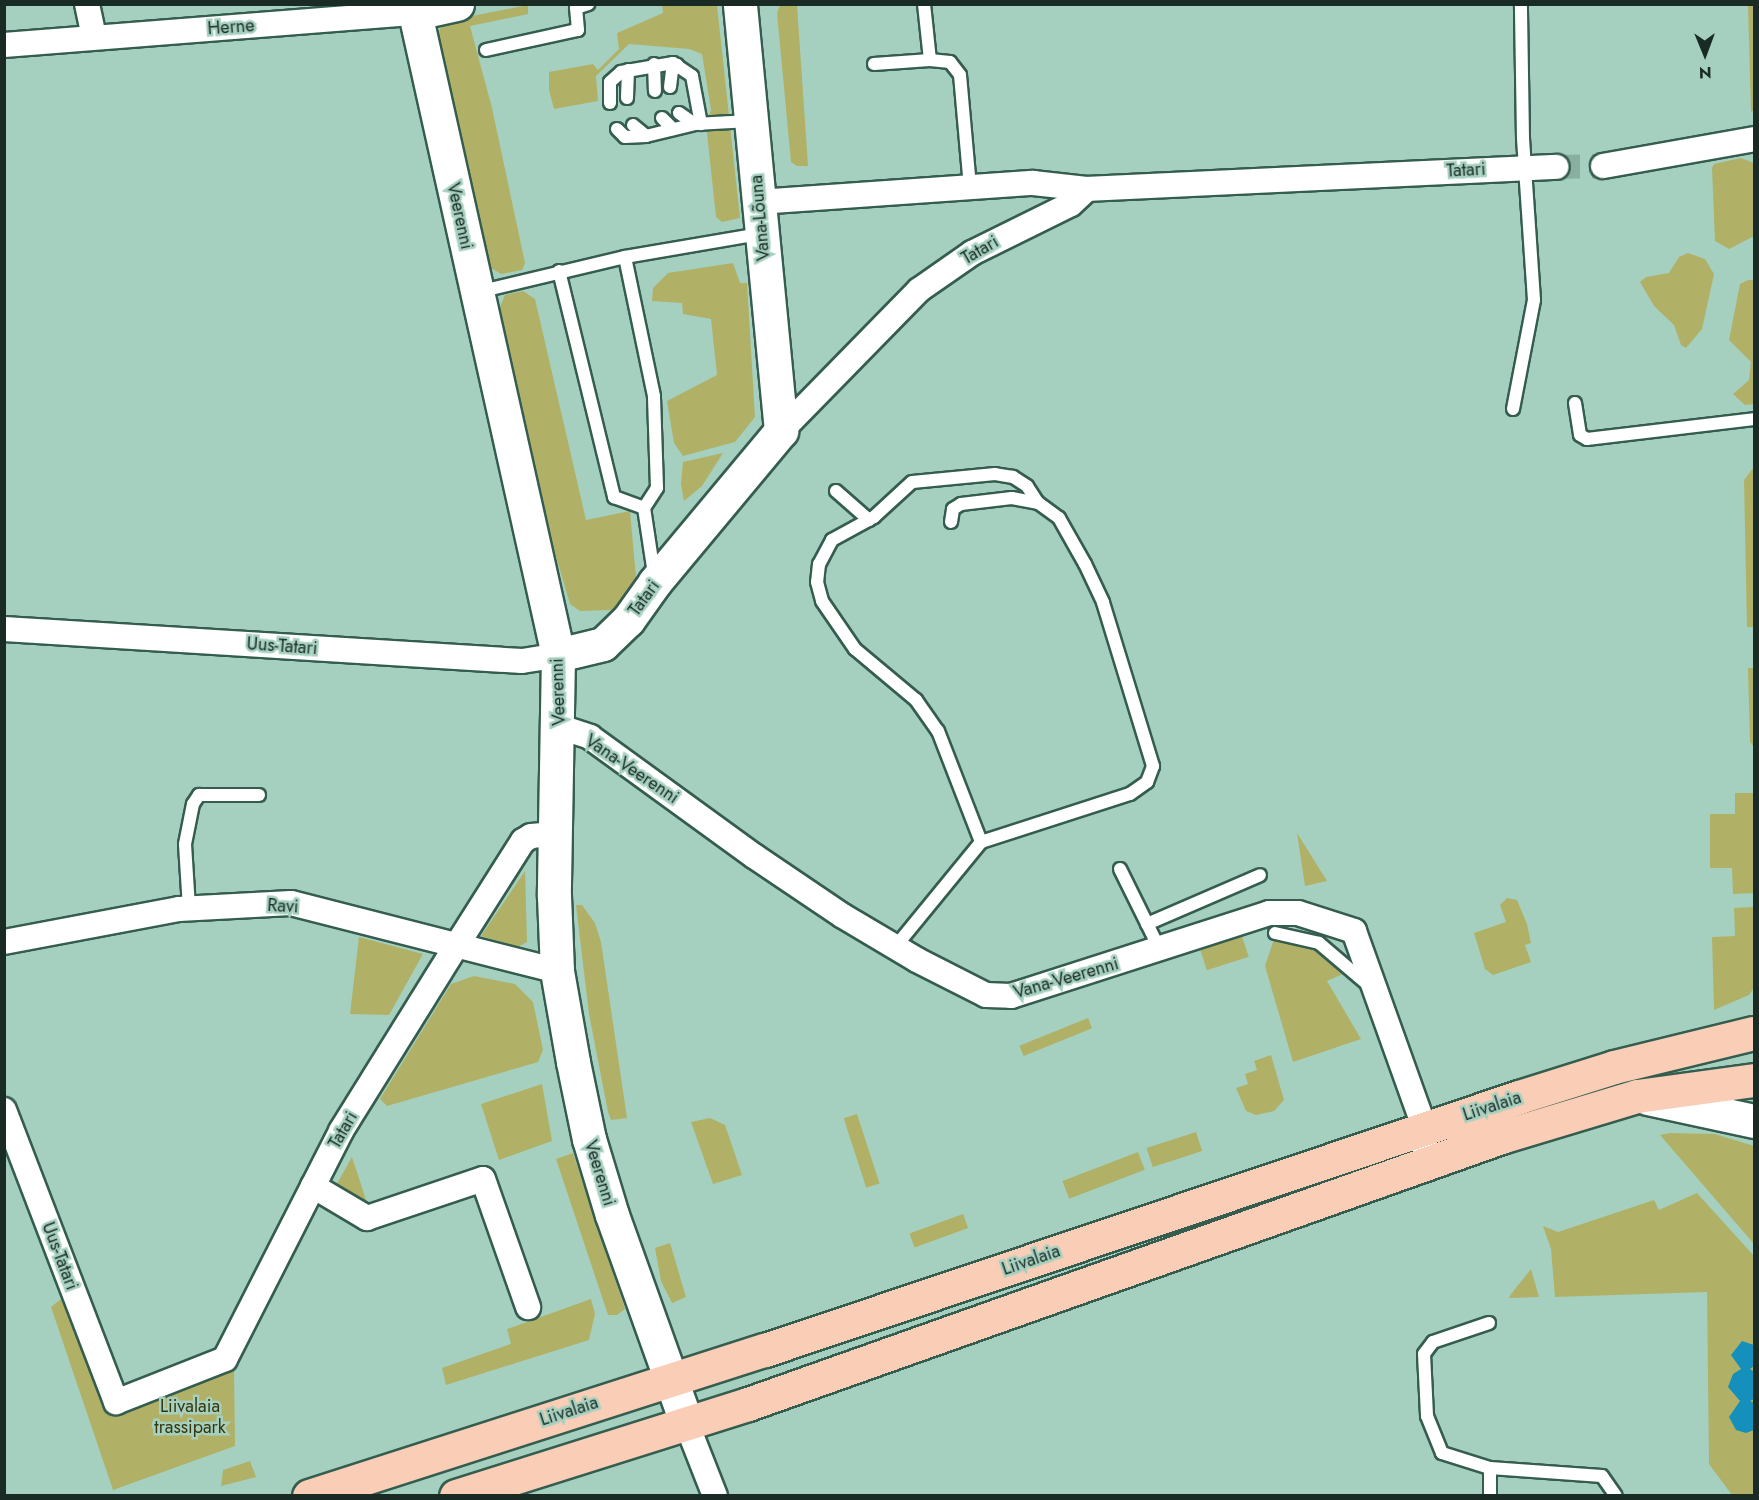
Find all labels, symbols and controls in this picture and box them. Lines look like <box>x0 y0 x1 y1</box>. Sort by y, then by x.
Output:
street label: Herne <box>207 15 255 39</box>
north arrow <box>1675 24 1735 84</box>
text: N <box>1699 61 1712 84</box>
street label: Tatari <box>1446 158 1486 182</box>
street label: Vana-Lõuna <box>745 174 775 262</box>
street label: Veerenni <box>442 181 478 251</box>
street label: Tatari <box>958 231 1002 269</box>
street label: Tatari <box>624 576 664 620</box>
street label: Uus-Tatari <box>246 633 318 659</box>
street label: Veerenni <box>546 658 570 726</box>
street label: Vana-Veerenni <box>581 730 683 808</box>
street label: Ravi <box>267 894 299 918</box>
street label: Vana-Veerenni <box>1011 953 1121 1003</box>
street label: Liivalaia <box>1460 1086 1524 1126</box>
street label: Tatari <box>324 1108 362 1152</box>
street label: Veerenni <box>580 1137 620 1209</box>
street label: Uus-Tatari <box>37 1219 83 1293</box>
street label: Liivalaia <box>999 1240 1063 1280</box>
street label: Liivalaia <box>537 1391 601 1431</box>
park label: Liivalaia trassipark <box>154 1396 226 1438</box>

